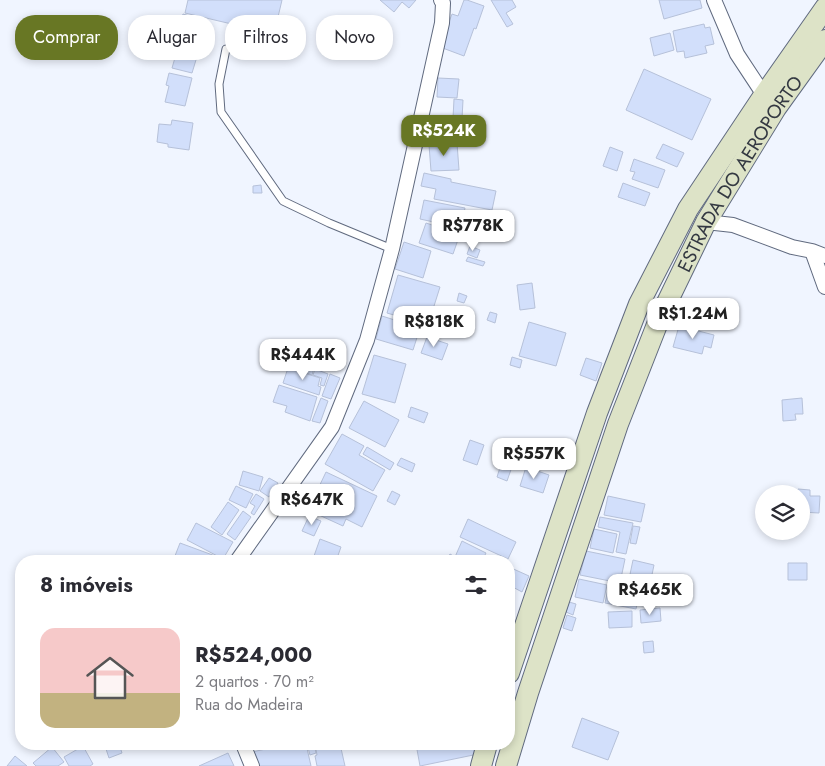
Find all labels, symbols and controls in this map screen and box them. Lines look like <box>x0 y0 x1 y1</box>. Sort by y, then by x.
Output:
chip: Comprar <box>15 15 118 60</box>
chip: Alugar <box>128 15 215 60</box>
chip: Filtros <box>225 15 306 60</box>
chip: Novo <box>316 15 393 60</box>
street label: ESTRADA DO AEROPORTO <box>670 70 809 276</box>
pin: R$524K <box>403 114 485 157</box>
text: R$524K <box>412 119 476 142</box>
pin: R$778K <box>432 210 514 252</box>
text: R$778K <box>443 214 503 237</box>
pin: R$1.24M <box>647 298 739 340</box>
text: R$1.24M <box>658 302 728 325</box>
pin: R$818K <box>393 306 475 348</box>
text: R$818K <box>404 310 464 333</box>
pin: R$444K <box>262 338 344 381</box>
text: R$444K <box>271 343 336 366</box>
pin: R$557K <box>493 438 575 480</box>
text: R$557K <box>503 442 565 465</box>
pin: R$647K <box>271 484 353 526</box>
map controls <box>755 485 810 540</box>
button: layers <box>755 485 810 540</box>
text: R$647K <box>280 488 344 511</box>
text: 8 imóveis <box>40 570 133 600</box>
icon: filters <box>462 571 490 599</box>
pin: R$465K <box>609 574 691 616</box>
text: R$465K <box>618 578 682 601</box>
text: R$524,000 <box>195 640 312 670</box>
icon: home <box>80 648 140 708</box>
text: 2 quartos · 70 m² <box>195 670 314 693</box>
text: Rua do Madeira <box>195 693 303 716</box>

